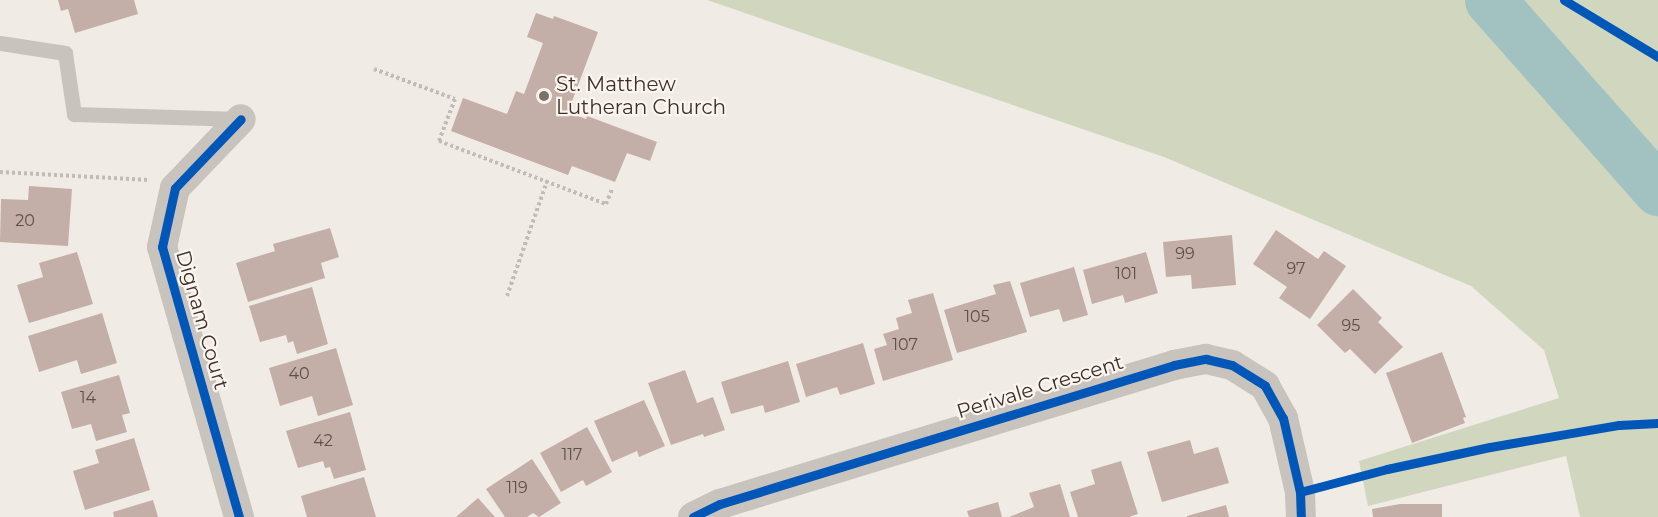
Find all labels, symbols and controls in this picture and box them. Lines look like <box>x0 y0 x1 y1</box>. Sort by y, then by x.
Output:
place label: St. Matthew Lutheran Church <box>556 72 726 119</box>
marker: St. Matthew Lutheran Church <box>537 89 551 103</box>
house number: 20 <box>15 211 35 231</box>
house number: 99 <box>1175 244 1195 264</box>
street label: Dignam Court <box>171 248 233 392</box>
house number: 97 <box>1286 259 1306 279</box>
house number: 101 <box>1115 264 1137 284</box>
house number: 105 <box>964 307 990 327</box>
house number: 95 <box>1342 316 1360 336</box>
house number: 107 <box>892 335 918 355</box>
street label: Perivale Crescent <box>954 350 1126 424</box>
house number: 40 <box>288 364 310 384</box>
house number: 14 <box>80 388 96 408</box>
house number: 42 <box>313 431 333 451</box>
house number: 117 <box>562 445 582 465</box>
house number: 119 <box>506 478 528 498</box>

